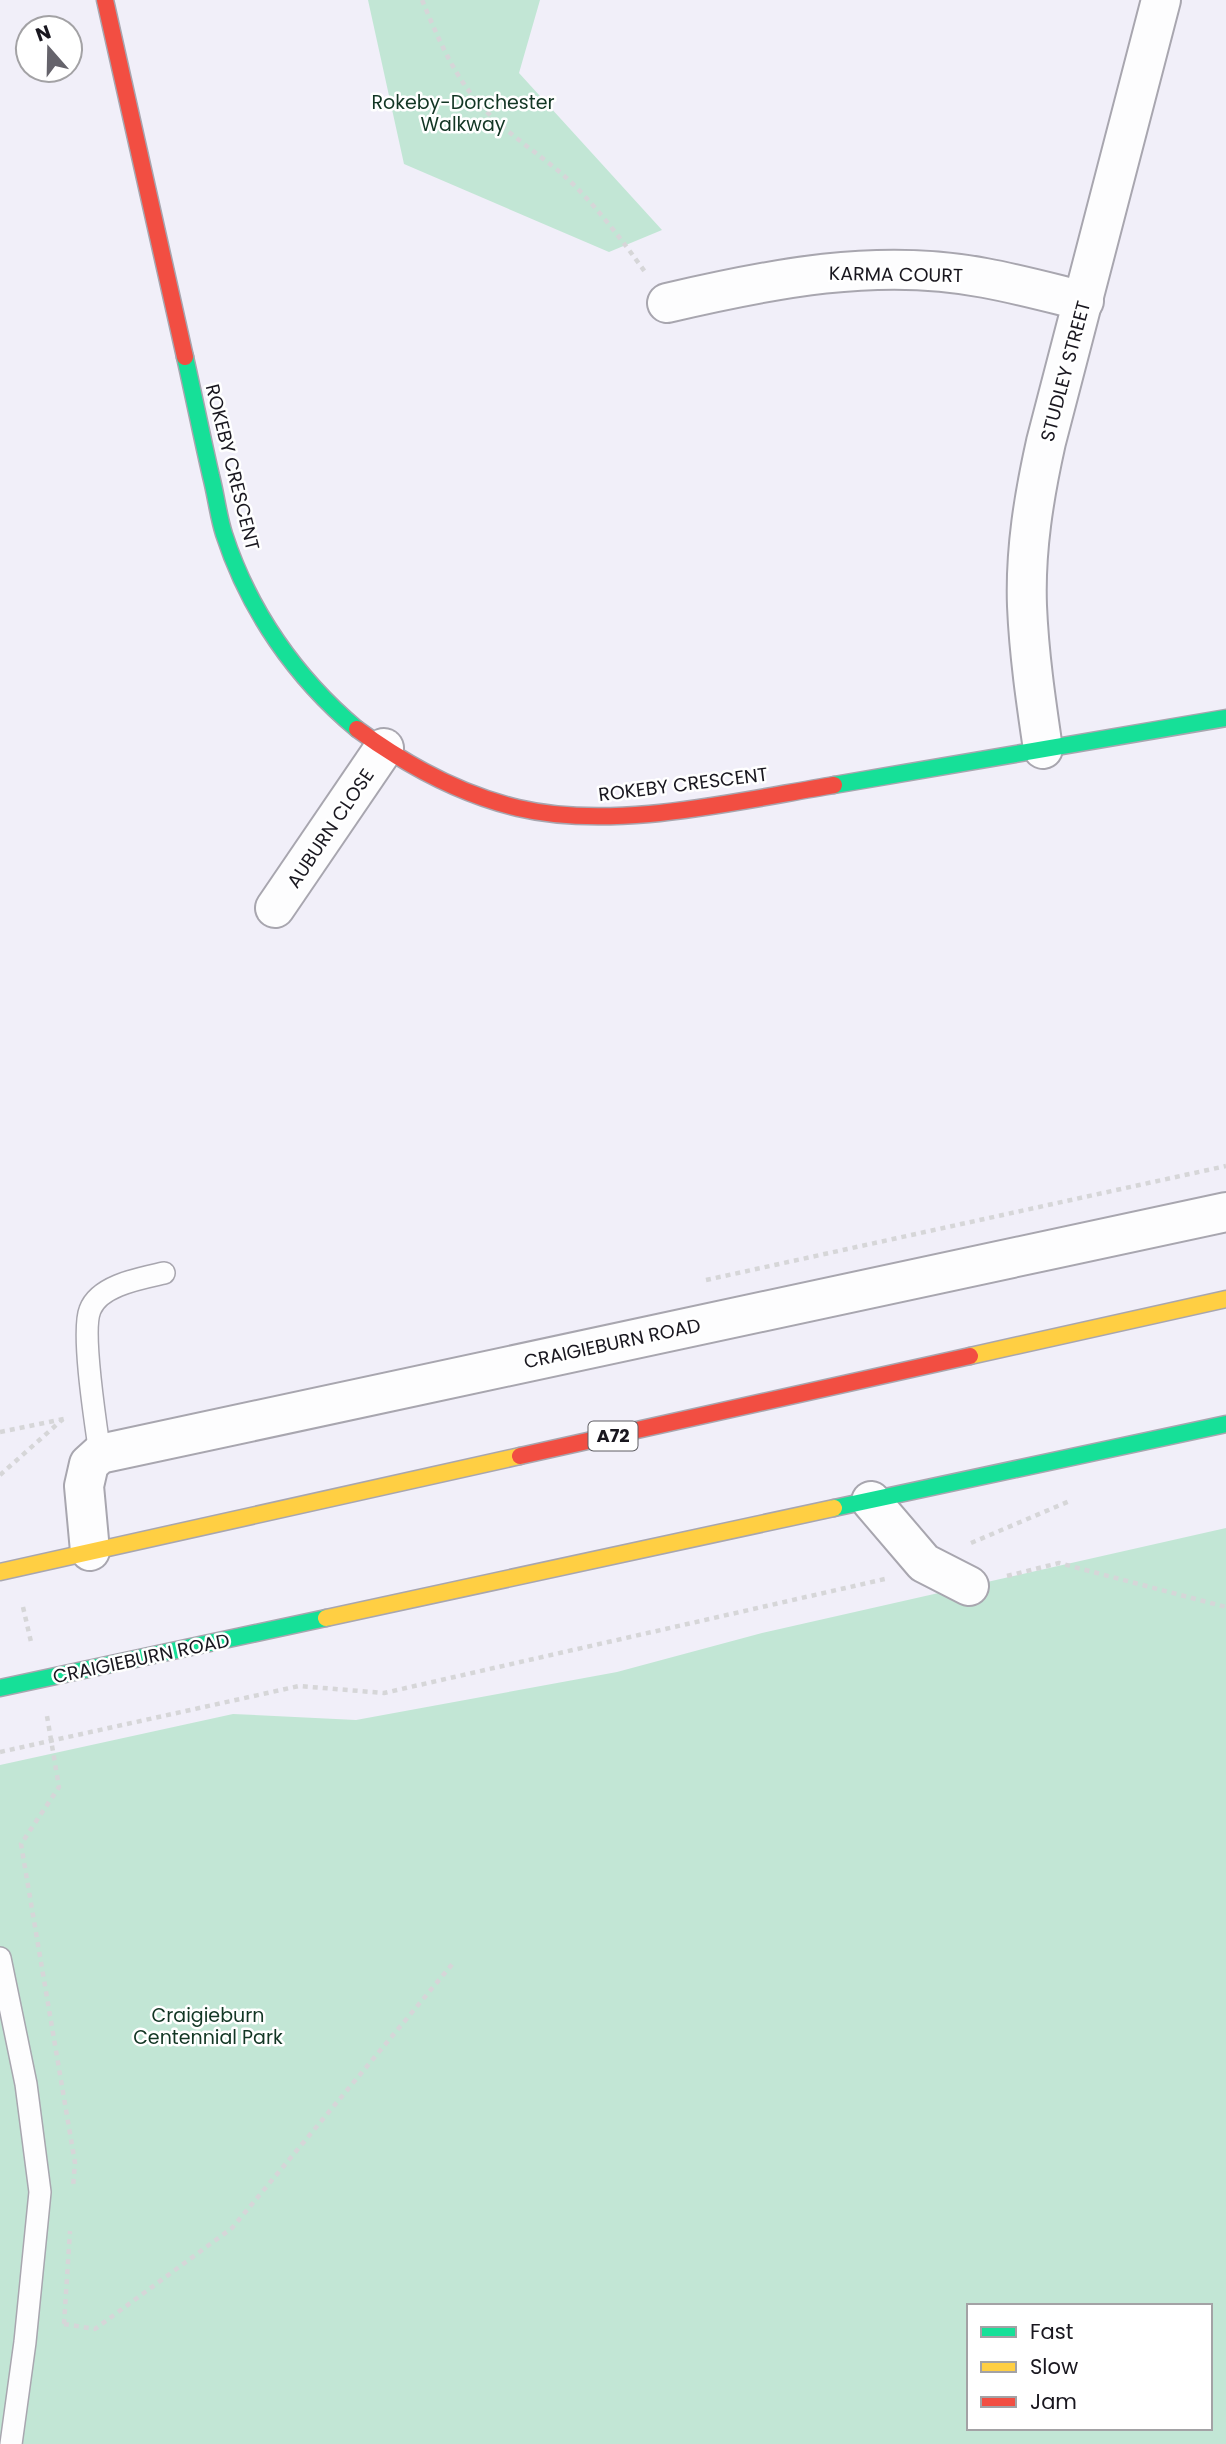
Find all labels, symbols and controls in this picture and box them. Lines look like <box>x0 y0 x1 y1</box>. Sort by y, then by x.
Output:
north arrow <box>14 14 84 84</box>
text: N <box>32 18 55 49</box>
park label: Rokeby-Dorchester Walkway <box>371 89 555 138</box>
street label: KARMA COURT <box>829 260 963 289</box>
street label: STUDLEY STREET <box>1034 298 1097 444</box>
street label: ROKEBY CRESCENT <box>199 381 266 553</box>
street label: ROKEBY CRESCENT <box>597 761 769 808</box>
street label: AUBURN CLOSE <box>280 763 380 893</box>
street label: CRAIGIEBURN ROAD <box>521 1312 703 1375</box>
road number: A72 <box>588 1422 638 1450</box>
street label: CRAIGIEBURN ROAD <box>50 1627 232 1690</box>
park label: Craigieburn Centennial Park <box>133 2002 283 2051</box>
legend <box>967 2304 1212 2430</box>
text: Fast <box>1030 2317 1073 2346</box>
text: Slow <box>1030 2352 1078 2381</box>
text: Jam <box>1030 2387 1077 2416</box>

